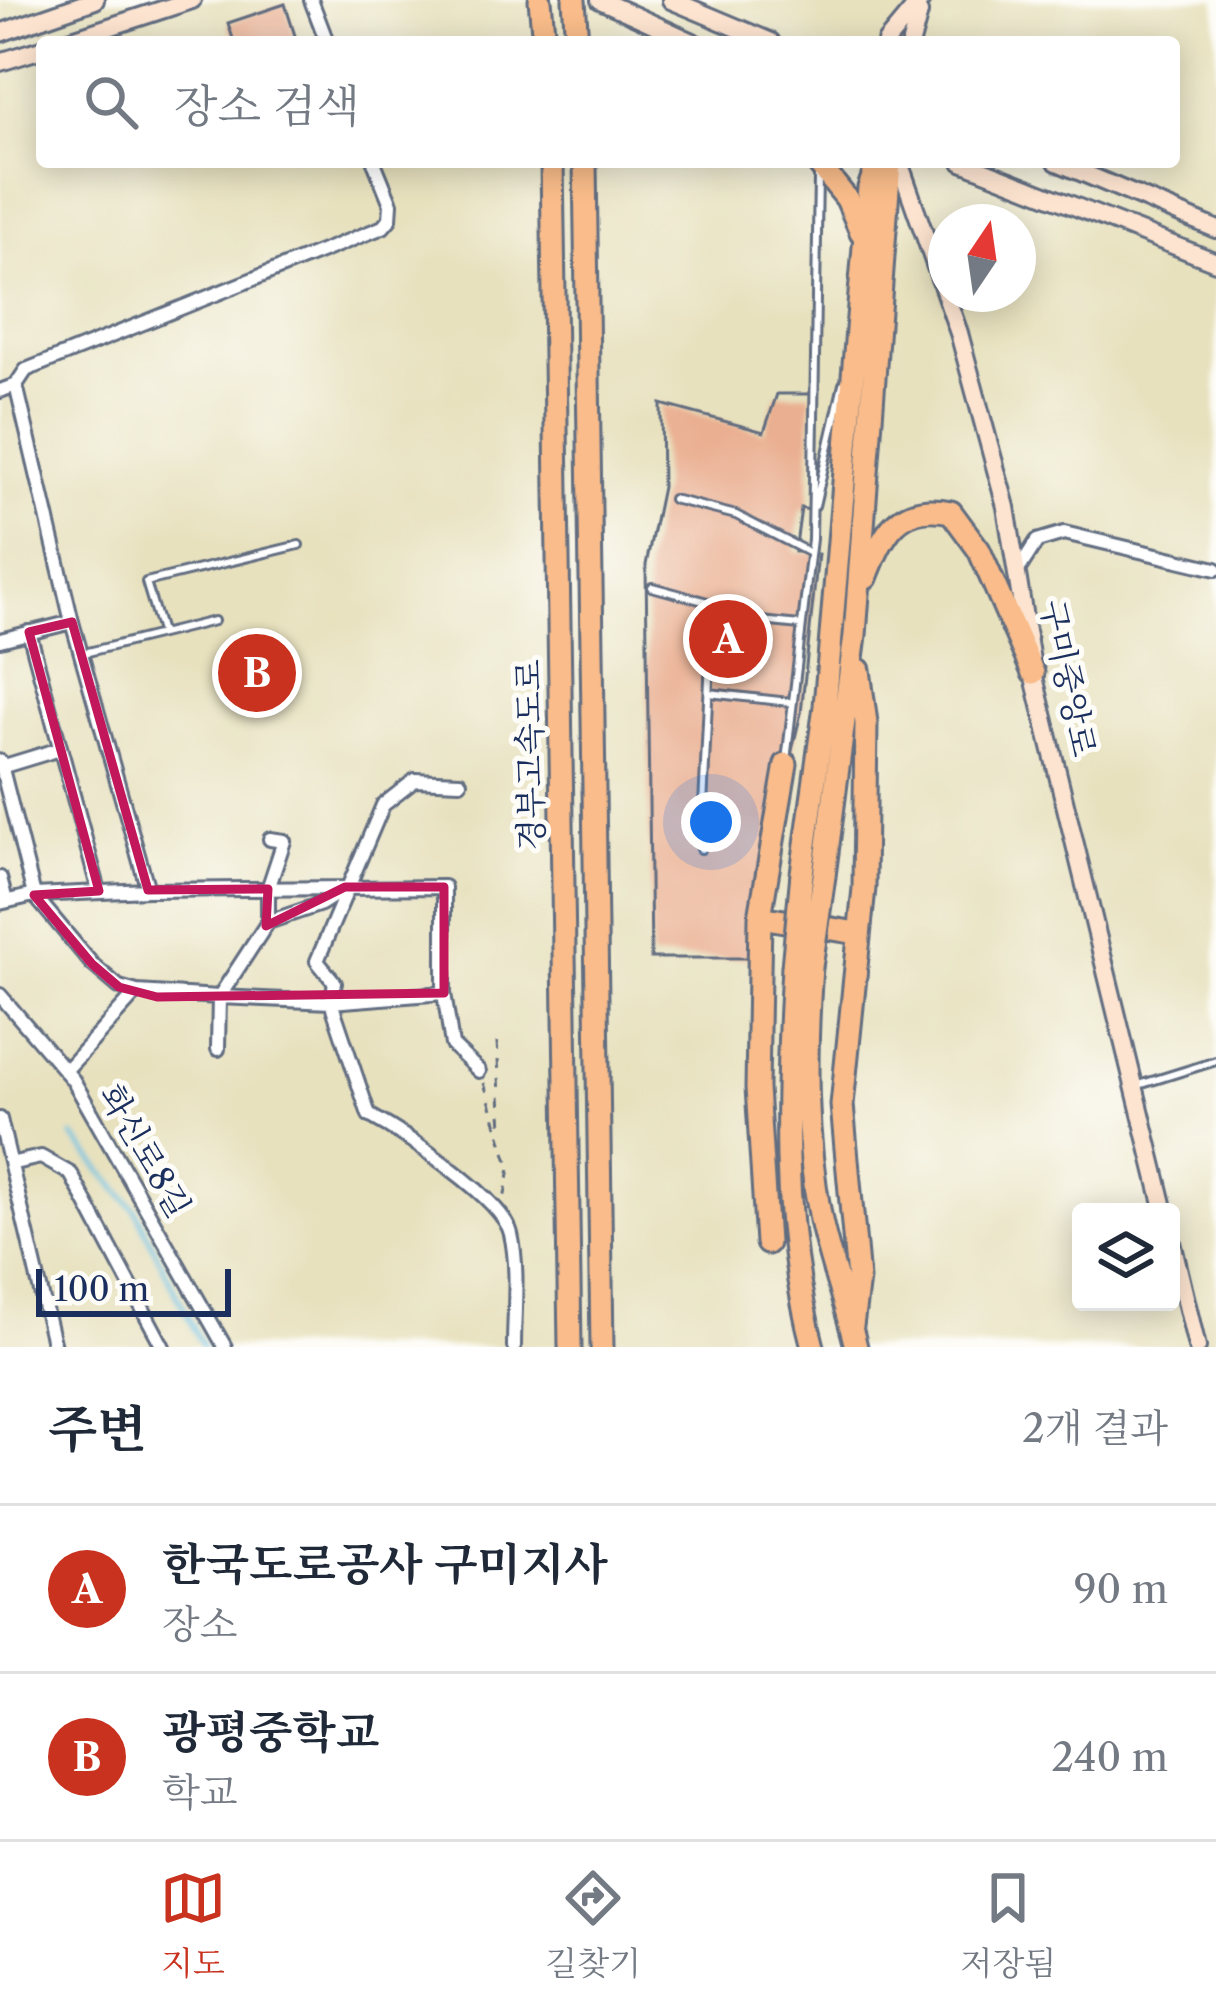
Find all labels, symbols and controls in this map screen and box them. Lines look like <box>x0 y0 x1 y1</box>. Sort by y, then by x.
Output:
search box <box>36 36 1180 168</box>
icon: search <box>78 69 144 135</box>
text: 장소 검색 <box>174 78 360 134</box>
north arrow <box>928 204 1036 312</box>
pin: A <box>689 594 767 684</box>
street label: 구미중앙로 <box>1031 596 1105 760</box>
pin: B <box>218 628 296 718</box>
street label: 경부고속도로 <box>508 659 552 851</box>
your location <box>681 792 741 852</box>
street label: 화신로8길 <box>90 1077 200 1225</box>
map controls <box>1072 1203 1180 1311</box>
button: layers <box>1072 1203 1180 1311</box>
scale bar <box>36 1263 231 1316</box>
text: 100 m <box>54 1269 149 1310</box>
text: 주변 <box>48 1398 147 1460</box>
text: 2개 결과 <box>1022 1404 1168 1452</box>
text: 한국도로공사 구미지사 <box>162 1536 608 1592</box>
text: A <box>72 1565 102 1613</box>
text: 90 m <box>1074 1565 1168 1613</box>
text: 장소 <box>162 1600 237 1648</box>
text: 광평중학교 <box>162 1704 379 1760</box>
text: B <box>73 1733 102 1781</box>
text: 240 m <box>1052 1733 1168 1781</box>
text: 학교 <box>162 1768 237 1816</box>
tab: 지도 <box>160 1865 226 1984</box>
tab: 길찾기 <box>545 1865 641 1984</box>
tab: 저장됨 <box>961 1865 1056 1984</box>

